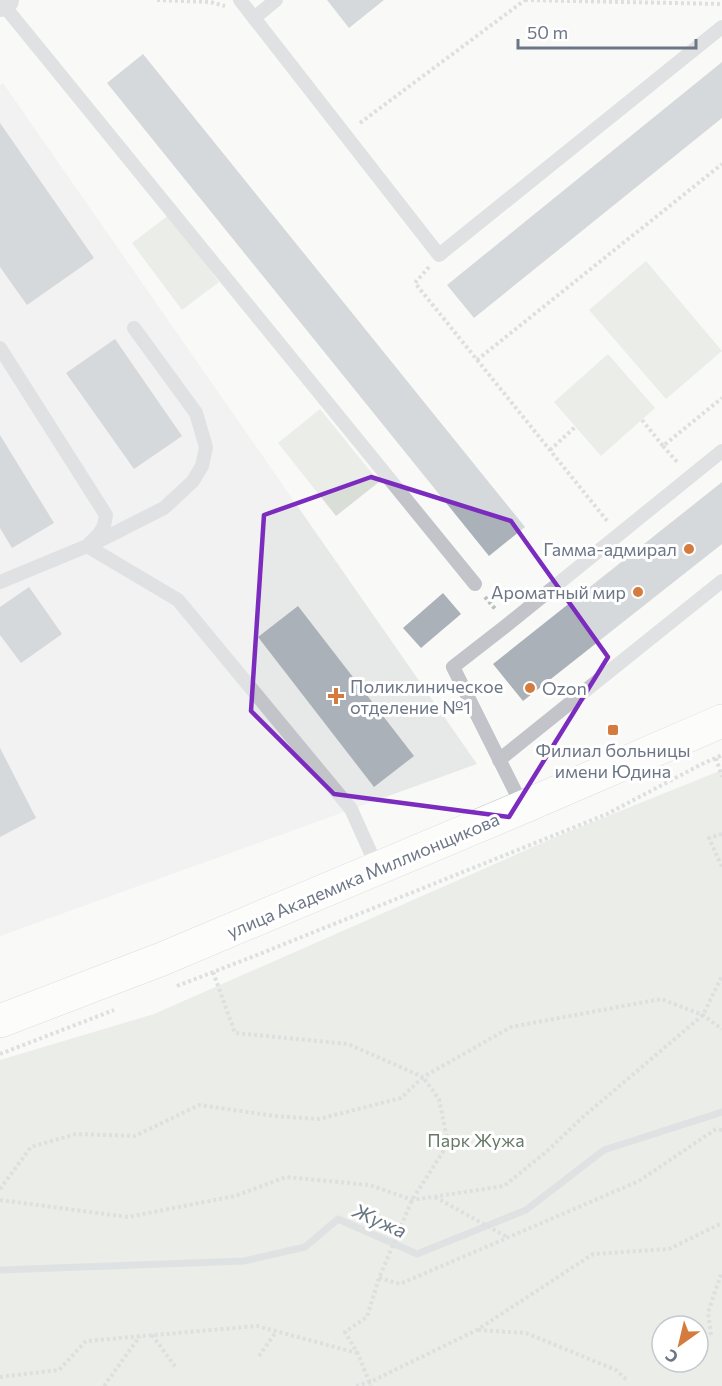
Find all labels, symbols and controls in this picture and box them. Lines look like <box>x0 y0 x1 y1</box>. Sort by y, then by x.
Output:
scale bar <box>518 12 696 50</box>
text: 50 m <box>527 21 568 43</box>
place label: Гамма-адмирал <box>543 538 677 560</box>
marker: Гамма-адмирал <box>682 542 696 556</box>
place label: Ароматный мир <box>491 581 626 603</box>
marker: Ароматный мир <box>631 585 645 599</box>
place label: Поликлиническое отделение №1 <box>350 675 503 718</box>
place label: Ozon <box>542 677 587 699</box>
marker: Ozon <box>523 681 537 695</box>
marker: Поликлиническое отделение №1 <box>327 687 345 705</box>
marker: Филиал больницы имени Юдина <box>606 723 620 737</box>
place label: Филиал больницы имени Юдина <box>536 739 690 782</box>
street label: улица Академика Миллионщикова <box>224 807 502 943</box>
park label: Парк Жужа <box>427 1129 525 1151</box>
water label: Жужа <box>348 1197 411 1242</box>
north arrow <box>650 1314 710 1374</box>
text: С <box>661 1346 681 1368</box>

